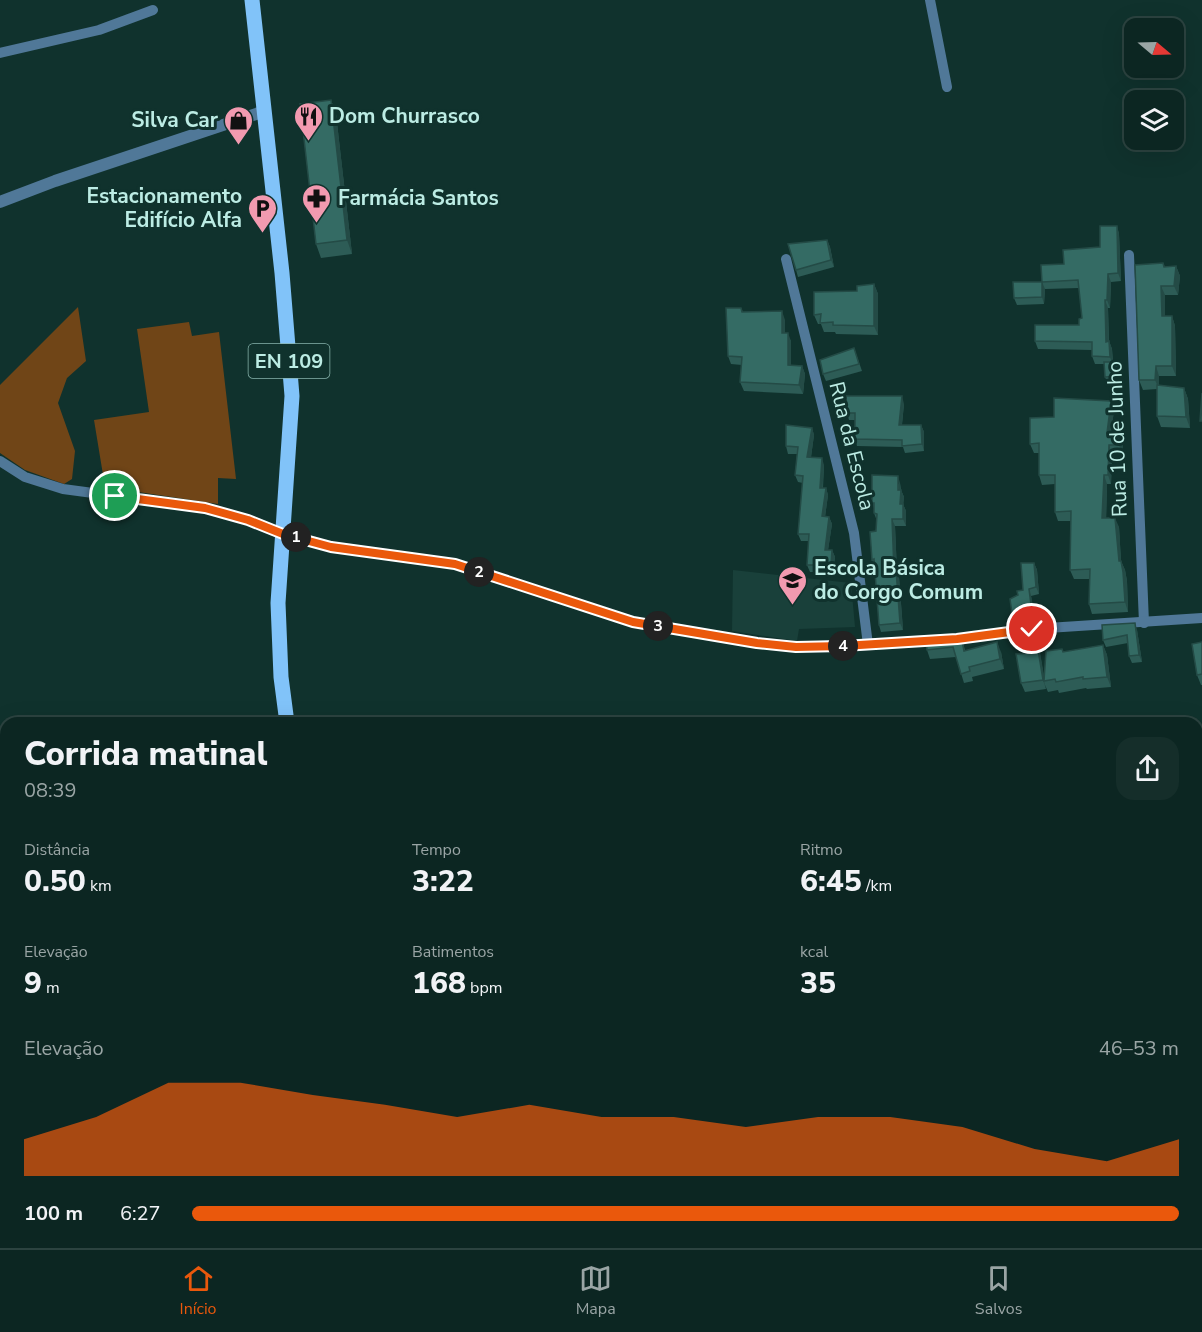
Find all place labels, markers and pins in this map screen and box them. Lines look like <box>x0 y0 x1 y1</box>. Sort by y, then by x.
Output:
restaurant icon: Dom Churrasco <box>292 100 324 142</box>
place label: Dom Churrasco <box>329 102 480 130</box>
shop icon: Silva Car <box>223 104 255 146</box>
place label: Silva Car <box>131 106 219 134</box>
place label: Estacionamento Edifício Alfa <box>87 182 242 234</box>
pharmacy icon: Farmácia Santos <box>301 182 333 224</box>
place label: Farmácia Santos <box>338 184 499 212</box>
parking icon: Estacionamento Edifício Alfa <box>247 192 279 234</box>
pin <box>89 470 140 521</box>
pin: 1 <box>281 522 311 552</box>
place label: Escola Básica do Corgo Comum <box>814 554 983 606</box>
pin: 2 <box>464 557 494 587</box>
school or university icon: Escola Básica do Corgo Comum <box>777 564 809 606</box>
pin <box>1006 603 1057 654</box>
pin: 3 <box>643 611 673 641</box>
pin: 4 <box>828 631 858 661</box>

